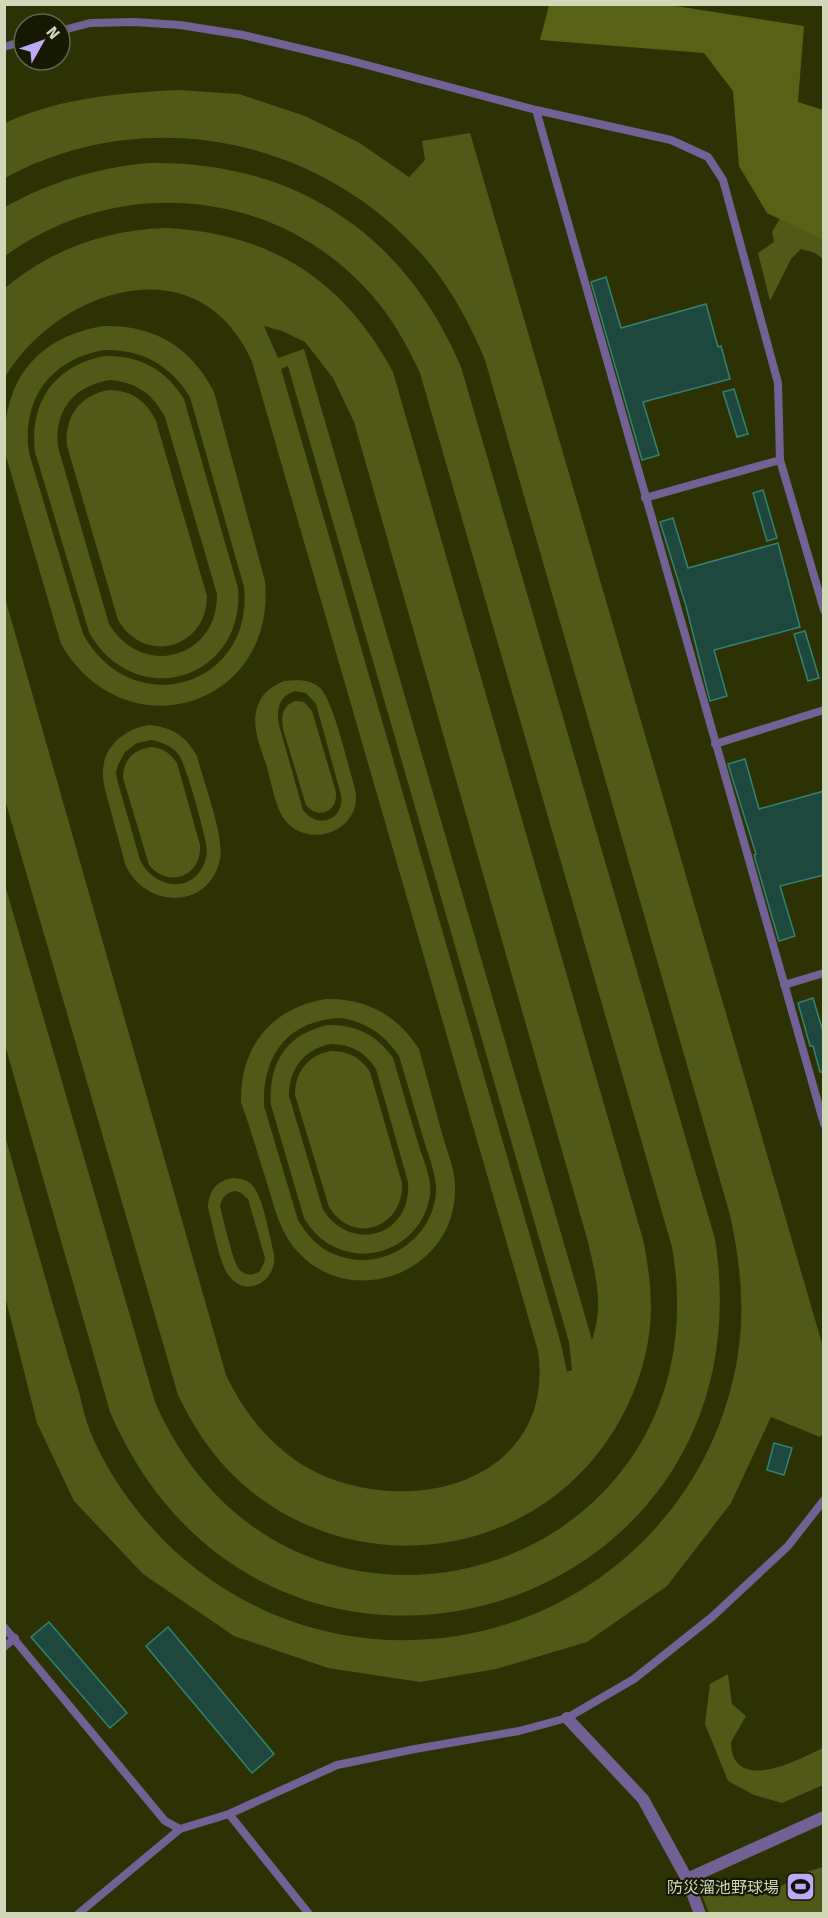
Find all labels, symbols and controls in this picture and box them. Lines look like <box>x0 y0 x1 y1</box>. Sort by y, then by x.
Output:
north arrow <box>12 12 72 72</box>
text: N <box>42 23 64 43</box>
sports icon: 防災溜池野球場 <box>784 1871 816 1903</box>
place label: 防災溜池野球場 <box>667 1878 779 1897</box>

